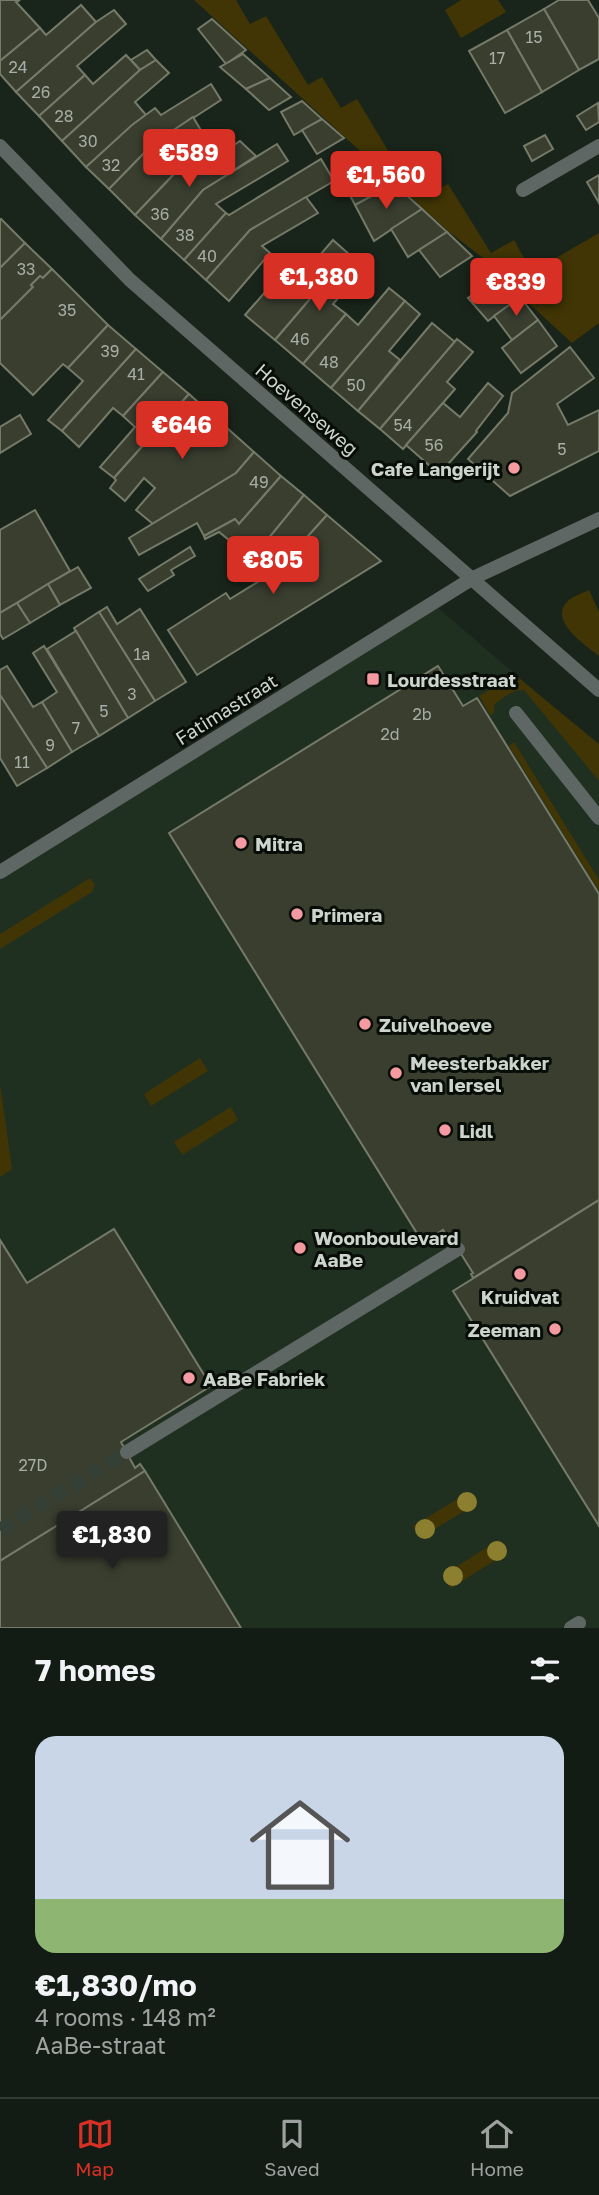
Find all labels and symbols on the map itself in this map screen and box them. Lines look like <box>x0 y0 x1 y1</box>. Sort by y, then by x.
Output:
house number: 15 <box>525 27 543 47</box>
house number: 17 <box>489 48 505 68</box>
house number: 24 <box>8 57 28 77</box>
house number: 26 <box>32 82 50 102</box>
house number: 28 <box>54 106 74 126</box>
pin: €589 <box>148 130 230 189</box>
house number: 30 <box>78 131 98 151</box>
pin: €1,560 <box>329 152 443 211</box>
house number: 32 <box>102 155 120 175</box>
house number: 36 <box>150 204 170 224</box>
house number: 38 <box>175 225 195 245</box>
house number: 40 <box>197 246 217 266</box>
pin: €1,380 <box>262 254 376 313</box>
pin: €839 <box>475 258 557 318</box>
house number: 33 <box>17 259 35 279</box>
house number: 35 <box>58 300 76 320</box>
house number: 46 <box>290 329 310 349</box>
house number: 39 <box>100 341 120 361</box>
house number: 48 <box>319 352 339 372</box>
street label: Hoevenseweg <box>251 358 363 460</box>
house number: 41 <box>127 364 145 384</box>
house number: 50 <box>346 375 366 395</box>
pin: €646 <box>141 402 223 461</box>
house number: 54 <box>393 415 413 435</box>
house number: 56 <box>425 435 443 455</box>
house number: 5 <box>557 439 567 459</box>
place label: Cafe Langerijt <box>371 457 500 480</box>
marker: Cafe Langerijt <box>506 460 522 476</box>
house number: 49 <box>249 472 269 492</box>
pin: €805 <box>232 536 314 596</box>
house number: 1a <box>134 644 150 664</box>
place label: Lourdesstraat <box>387 668 517 691</box>
street label: Fatimastraat <box>171 669 281 749</box>
marker: Lourdesstraat <box>365 671 381 687</box>
house number: 3 <box>127 684 137 704</box>
house number: 5 <box>99 701 109 721</box>
house number: 2b <box>412 704 432 724</box>
house number: 7 <box>72 718 80 738</box>
house number: 2d <box>380 724 400 744</box>
house number: 9 <box>45 735 55 755</box>
house number: 11 <box>14 752 30 772</box>
place label: Mitra <box>255 832 303 855</box>
marker: Mitra <box>233 835 249 851</box>
place label: Primera <box>311 903 382 926</box>
marker: Primera <box>289 906 305 922</box>
place label: Zuivelhoeve <box>379 1013 492 1036</box>
marker: Zuivelhoeve <box>357 1016 373 1032</box>
place label: Meesterbakker van Iersel <box>410 1051 550 1096</box>
marker: Meesterbakker van Iersel <box>388 1065 404 1081</box>
place label: Lidl <box>459 1119 493 1142</box>
marker: Lidl <box>437 1122 453 1138</box>
place label: Woonboulevard AaBe <box>314 1226 458 1271</box>
marker: Woonboulevard AaBe <box>292 1240 308 1256</box>
marker: Kruidvat <box>512 1266 528 1282</box>
place label: Kruidvat <box>481 1285 560 1308</box>
place label: Zeeman <box>468 1318 541 1341</box>
marker: Zeeman <box>547 1321 563 1337</box>
place label: AaBe Fabriek <box>203 1367 325 1390</box>
marker: AaBe Fabriek <box>181 1370 197 1386</box>
house number: 27D <box>19 1455 47 1475</box>
pin: €1,830 <box>55 1512 169 1571</box>

